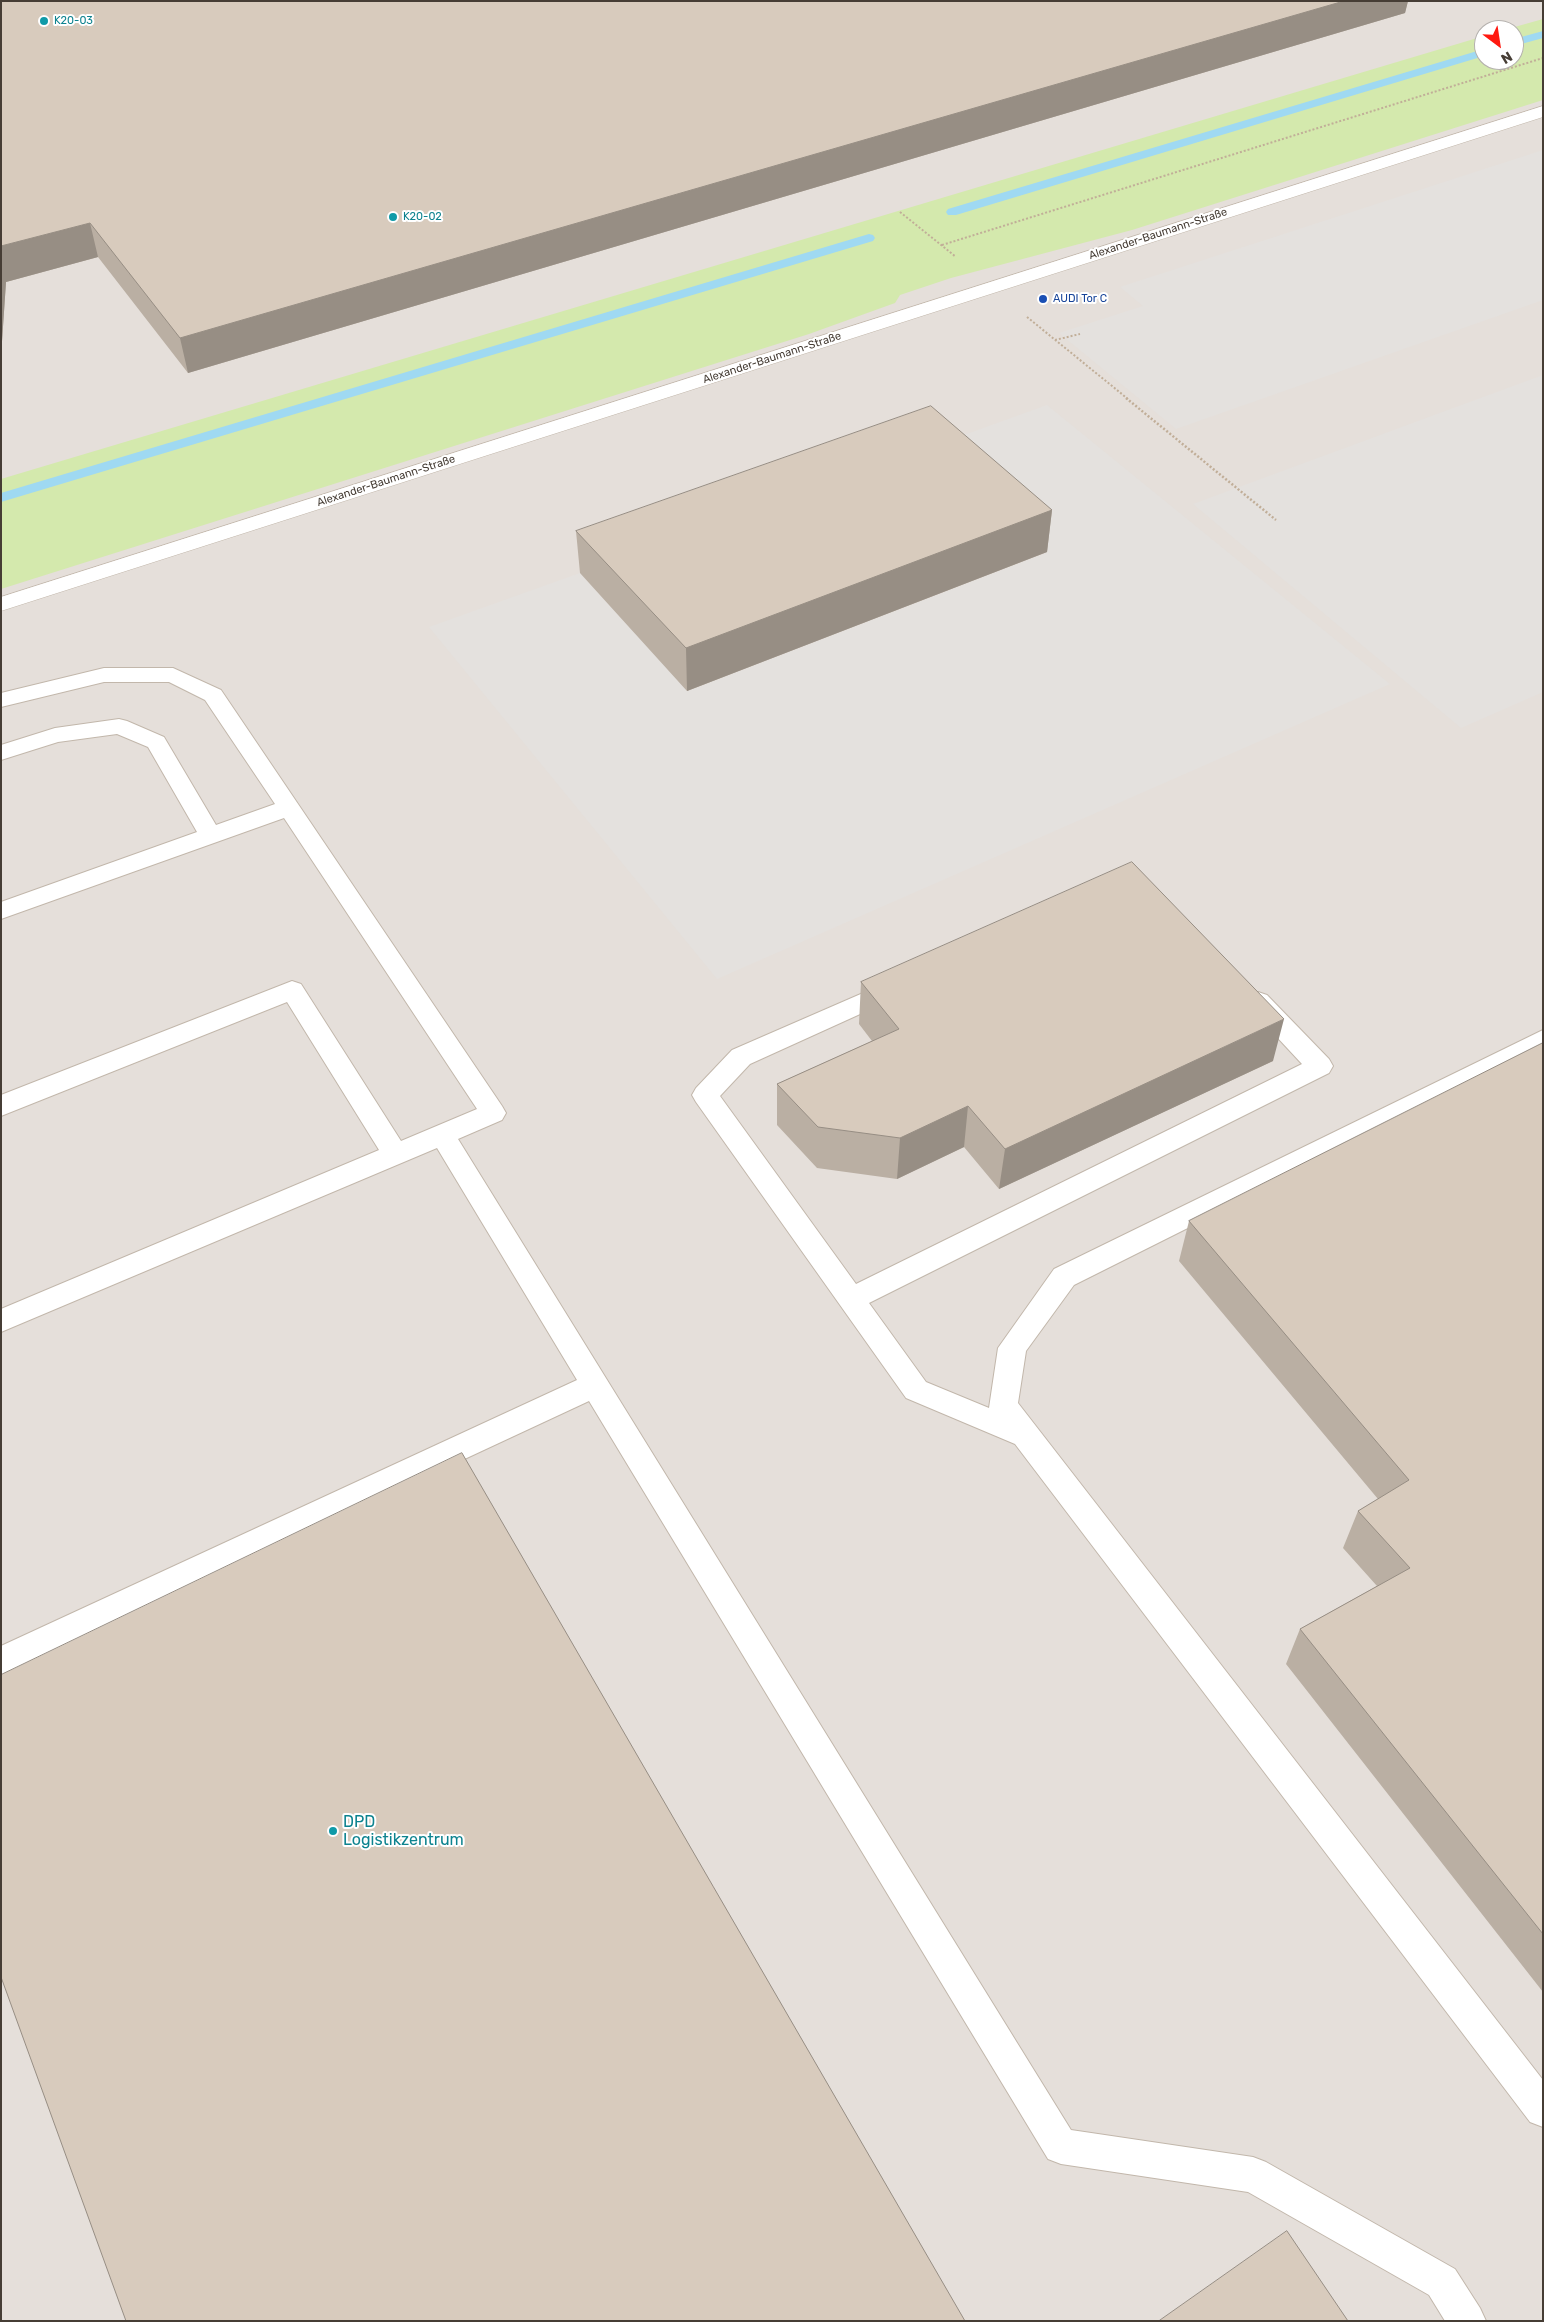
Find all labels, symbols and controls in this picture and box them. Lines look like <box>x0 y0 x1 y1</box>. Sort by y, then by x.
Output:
place label: K20-03 <box>54 14 93 28</box>
marker: K20-03 <box>38 15 50 27</box>
north arrow <box>1474 20 1524 70</box>
text: N <box>1498 48 1515 67</box>
street label: Alexander-Baumann-Straße <box>1087 205 1229 263</box>
place label: K20-02 <box>403 210 442 224</box>
marker: K20-02 <box>387 211 399 223</box>
place label: AUDI Tor C <box>1053 292 1107 306</box>
marker: AUDI Tor C <box>1037 293 1049 305</box>
street label: Alexander-Baumann-Straße <box>701 329 843 387</box>
street label: Alexander-Baumann-Straße <box>315 452 457 510</box>
place label: DPD Logistikzentrum <box>343 1812 464 1850</box>
marker: DPD Logistikzentrum <box>327 1825 339 1837</box>

